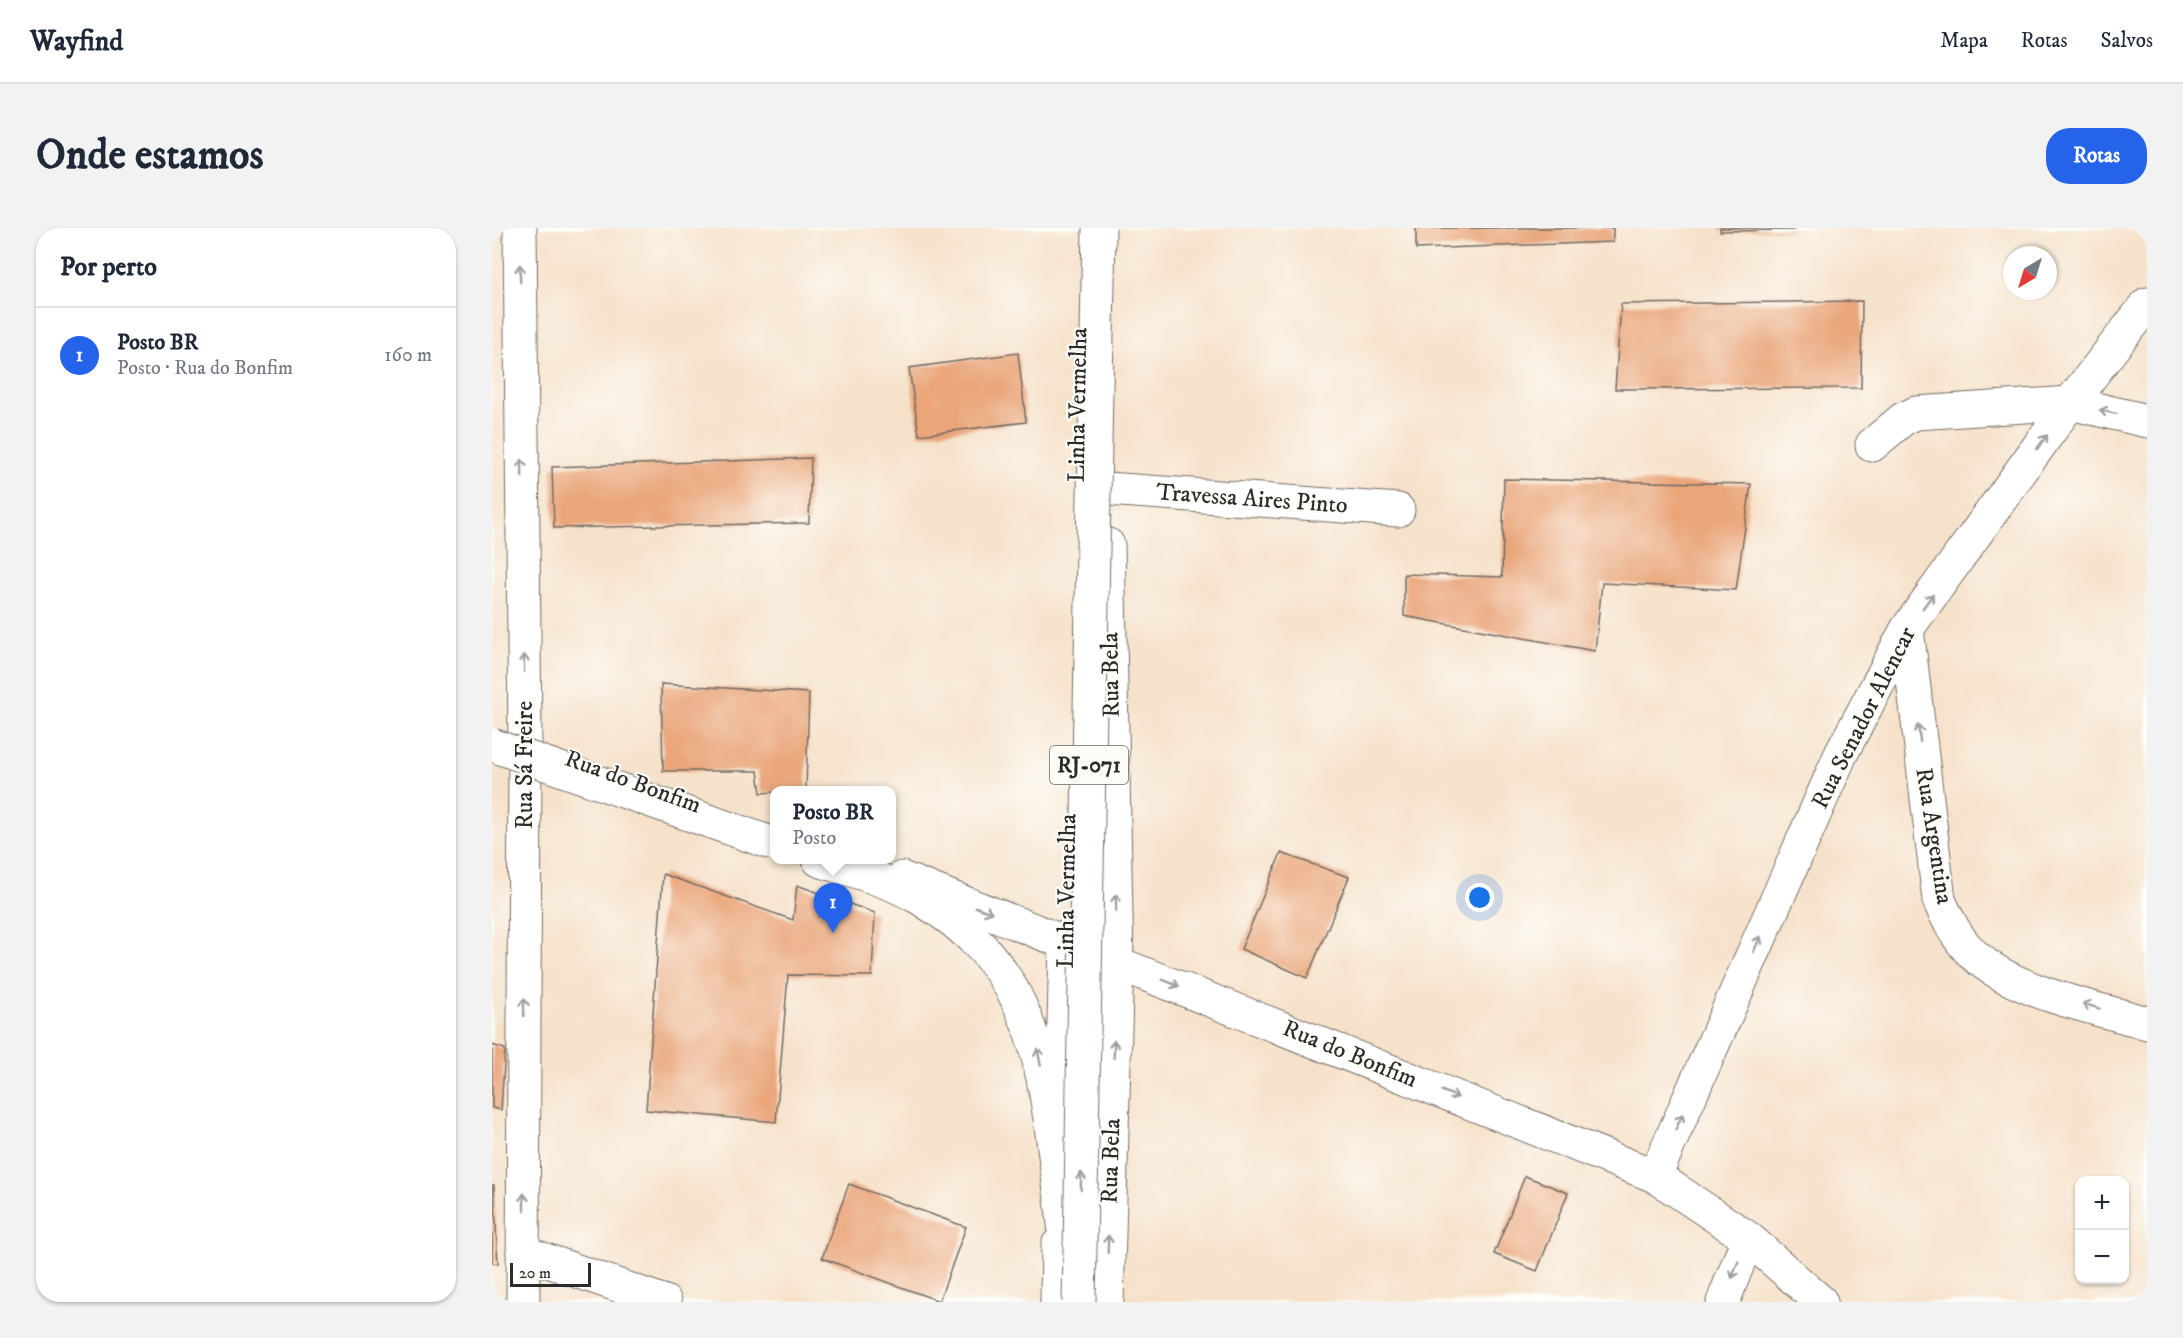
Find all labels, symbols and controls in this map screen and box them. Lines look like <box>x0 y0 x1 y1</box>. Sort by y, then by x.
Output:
text: Wayfind <box>30 24 123 59</box>
text: Mapa <box>1940 28 1988 54</box>
text: Rotas <box>2021 28 2068 54</box>
text: Salvos <box>2101 28 2153 54</box>
button: Rotas <box>2046 128 2147 184</box>
text: Onde estamos <box>36 130 264 182</box>
north arrow <box>2003 246 2057 300</box>
text: Por perto <box>60 251 157 284</box>
one-way arrow <box>514 264 526 284</box>
street label: Linha Vermelha <box>1062 327 1094 483</box>
text: Posto BR <box>117 329 198 356</box>
text: 1 <box>76 343 83 368</box>
text: 160 m <box>384 343 432 368</box>
text: Posto · Rua do Bonfim <box>117 356 293 381</box>
one-way arrow <box>2099 406 2118 418</box>
one-way arrow <box>2036 435 2048 451</box>
one-way arrow <box>516 459 528 479</box>
street label: Travessa Aires Pinto <box>1155 477 1349 521</box>
one-way arrow <box>1922 593 1934 609</box>
street label: Rua Senador Alencar <box>1805 622 1923 814</box>
street label: Rua Bela <box>1095 631 1127 718</box>
one-way arrow <box>518 654 530 674</box>
street label: Rua Sá Freire <box>510 701 540 829</box>
one-way arrow <box>1914 724 1925 744</box>
street label: Rua do Bonfim <box>561 744 705 820</box>
road number: RJ-071 <box>1050 746 1128 784</box>
street label: Rua Argentina <box>1908 766 1960 907</box>
popup <box>770 786 896 864</box>
text: Posto BR <box>792 799 874 826</box>
street label: Linha Vermelha <box>1051 813 1083 969</box>
text: Posto <box>792 826 836 851</box>
your location <box>1465 883 1494 912</box>
pin: 1 <box>814 884 852 933</box>
one-way arrow <box>1110 893 1121 913</box>
one-way arrow <box>974 905 992 916</box>
one-way arrow <box>1752 935 1764 953</box>
one-way arrow <box>1161 978 1180 989</box>
one-way arrow <box>518 997 530 1017</box>
one-way arrow <box>2082 1000 2101 1011</box>
street label: Rua do Bonfim <box>1278 1013 1422 1095</box>
one-way arrow <box>1109 1039 1120 1059</box>
one-way arrow <box>1033 1047 1044 1067</box>
one-way arrow <box>1440 1089 1459 1100</box>
one-way arrow <box>1674 1114 1685 1132</box>
street label: Rua Bela <box>1095 1117 1128 1204</box>
one-way arrow <box>1075 1171 1087 1191</box>
map controls <box>2075 1176 2129 1284</box>
button: + <box>2075 1176 2129 1230</box>
one-way arrow <box>518 1192 530 1212</box>
button: − <box>2075 1230 2129 1284</box>
one-way arrow <box>1103 1234 1114 1254</box>
scale bar <box>510 1260 591 1288</box>
one-way arrow <box>1729 1260 1740 1279</box>
text: 20 m <box>519 1263 551 1283</box>

